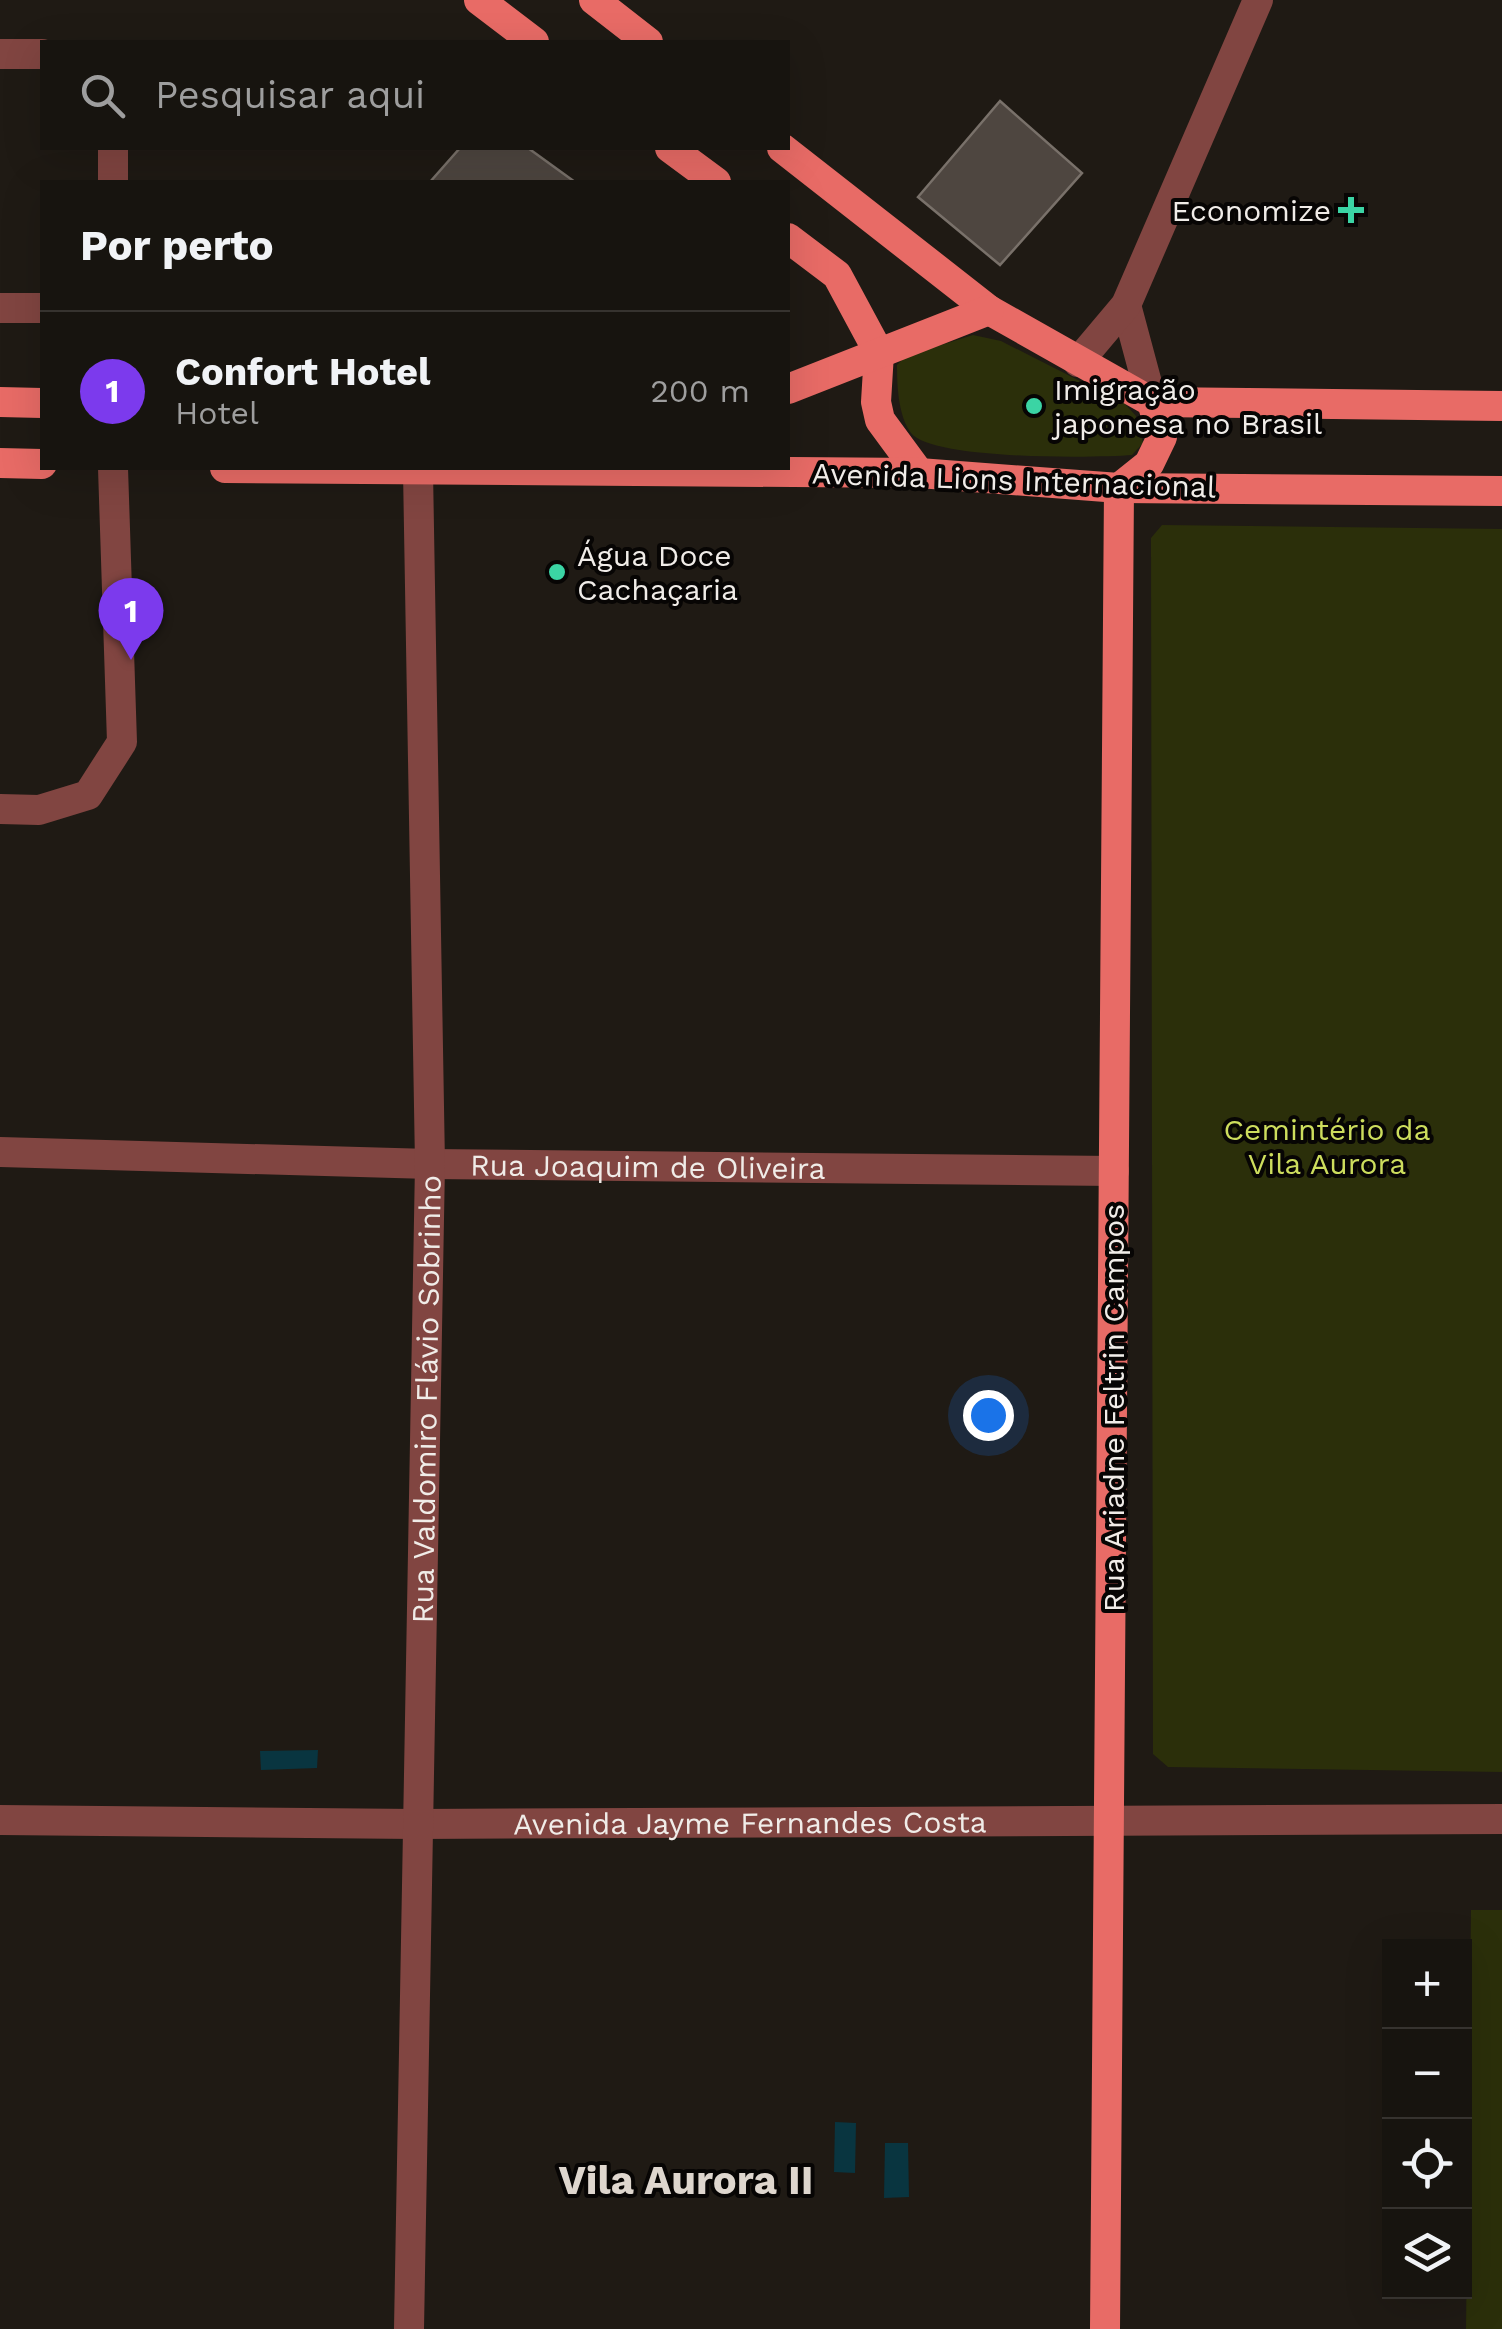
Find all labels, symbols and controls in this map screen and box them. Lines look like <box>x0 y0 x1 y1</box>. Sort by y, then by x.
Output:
search box <box>40 40 790 150</box>
icon: search <box>75 68 130 123</box>
text: Pesquisar aqui <box>155 73 425 117</box>
place label: Economize <box>1171 193 1331 228</box>
marker: Economize <box>1340 199 1362 221</box>
text: Por perto <box>80 221 274 270</box>
text: Confort Hotel <box>175 350 431 394</box>
text: 1 <box>106 372 119 410</box>
text: 200 m <box>650 372 750 410</box>
place label: Imigração japonesa no Brasil <box>1051 372 1322 441</box>
text: Hotel <box>175 394 259 432</box>
marker: Imigração japonesa no Brasil <box>1023 395 1045 417</box>
street label: Avenida Lions Internacional <box>811 455 1217 505</box>
place label: Água Doce Cachaçaria <box>577 538 738 607</box>
marker: Água Doce Cachaçaria <box>546 561 568 583</box>
pin: 1 <box>98 578 164 660</box>
park label: Cemintério da Vila Aurora <box>1224 1112 1430 1181</box>
street label: Rua Joaquim de Oliveira <box>470 1147 826 1186</box>
street label: Rua Valdomiro Flávio Sobrinho <box>404 1175 447 1623</box>
street label: Rua Ariadne Feltrin Campos <box>1096 1204 1131 1612</box>
your location <box>963 1390 1014 1441</box>
street label: Avenida Jayme Fernandes Costa <box>513 1804 987 1841</box>
map controls <box>1382 1939 1472 2299</box>
button: + <box>1382 1939 1472 2029</box>
button: − <box>1382 2029 1472 2119</box>
button: locate <box>1382 2119 1472 2209</box>
district label: Vila Aurora II <box>559 2157 813 2204</box>
button: layers <box>1382 2209 1472 2299</box>

